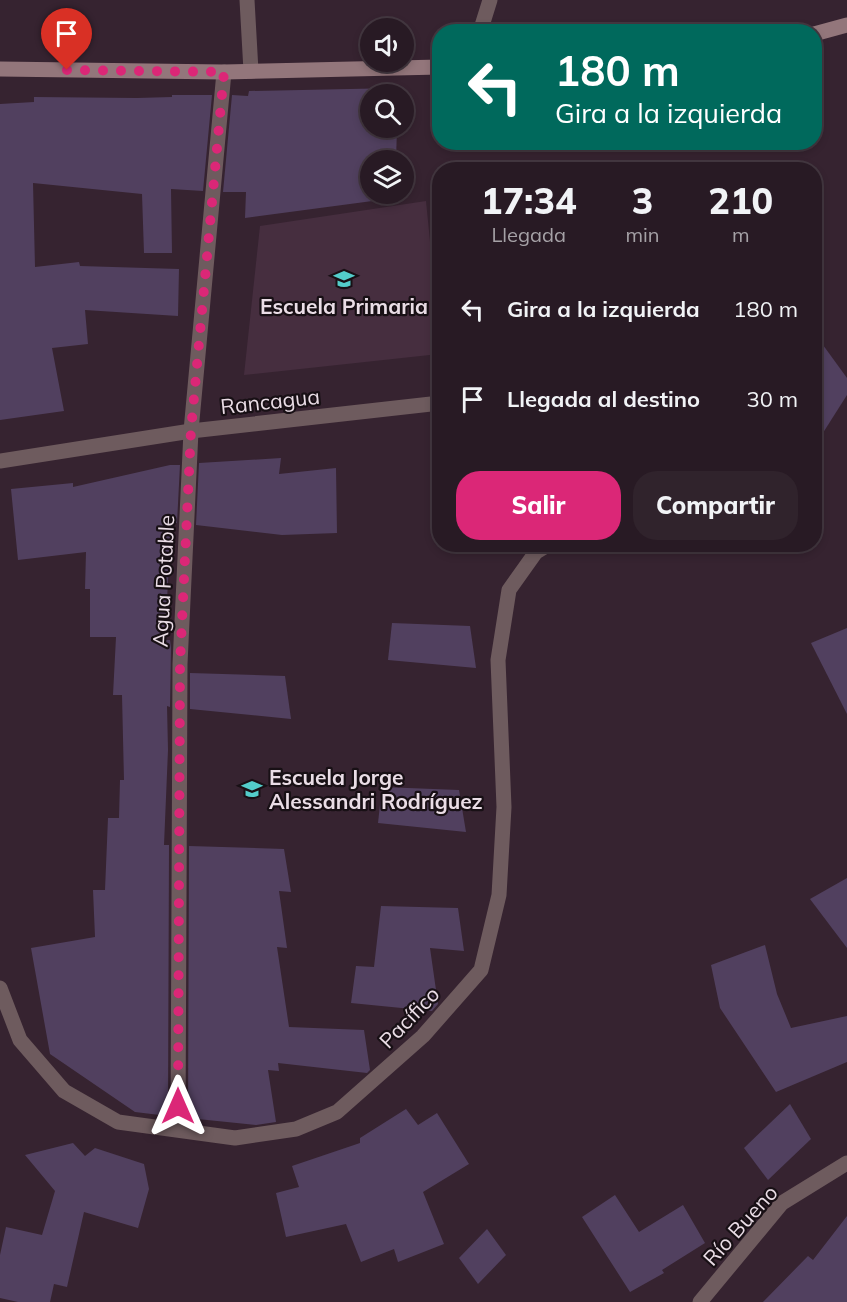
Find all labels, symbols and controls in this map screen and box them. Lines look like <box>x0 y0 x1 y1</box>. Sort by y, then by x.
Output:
pin <box>41 8 92 70</box>
icon: arrive <box>50 17 83 50</box>
map controls <box>360 18 414 204</box>
button: sound <box>360 18 414 72</box>
text: 180 m <box>555 44 680 97</box>
icon: left <box>456 48 534 126</box>
button: search <box>360 84 414 138</box>
text: Gira a la izquierda <box>555 96 782 130</box>
button: layers <box>360 150 414 204</box>
text: 17:34 <box>481 178 577 223</box>
text: 3 <box>632 178 653 223</box>
text: 210 <box>708 178 773 223</box>
text: Llegada <box>491 222 566 247</box>
text: min <box>625 222 660 247</box>
text: m <box>732 222 750 247</box>
school or university icon: Escuela Primaria <box>332 267 356 291</box>
place label: Escuela Primaria <box>260 293 428 319</box>
icon: left <box>456 293 489 326</box>
text: Gira a la izquierda <box>507 295 700 323</box>
text: 180 m <box>733 295 798 323</box>
street label: Rancagua <box>219 383 321 419</box>
icon: arrive <box>456 383 489 416</box>
text: Llegada al destino <box>507 385 700 413</box>
text: 30 m <box>747 385 798 413</box>
button: Salir <box>456 471 621 540</box>
button: Compartir <box>633 471 798 540</box>
street label: Agua Potable <box>147 514 179 648</box>
place label: Escuela Jorge Alessandri Rodríguez <box>269 764 483 814</box>
school or university icon: Escuela Jorge Alessandri Rodríguez <box>240 777 264 801</box>
street label: Pacífico <box>373 981 445 1053</box>
position arrow <box>146 1074 210 1138</box>
street label: Río Bueno <box>697 1179 783 1271</box>

